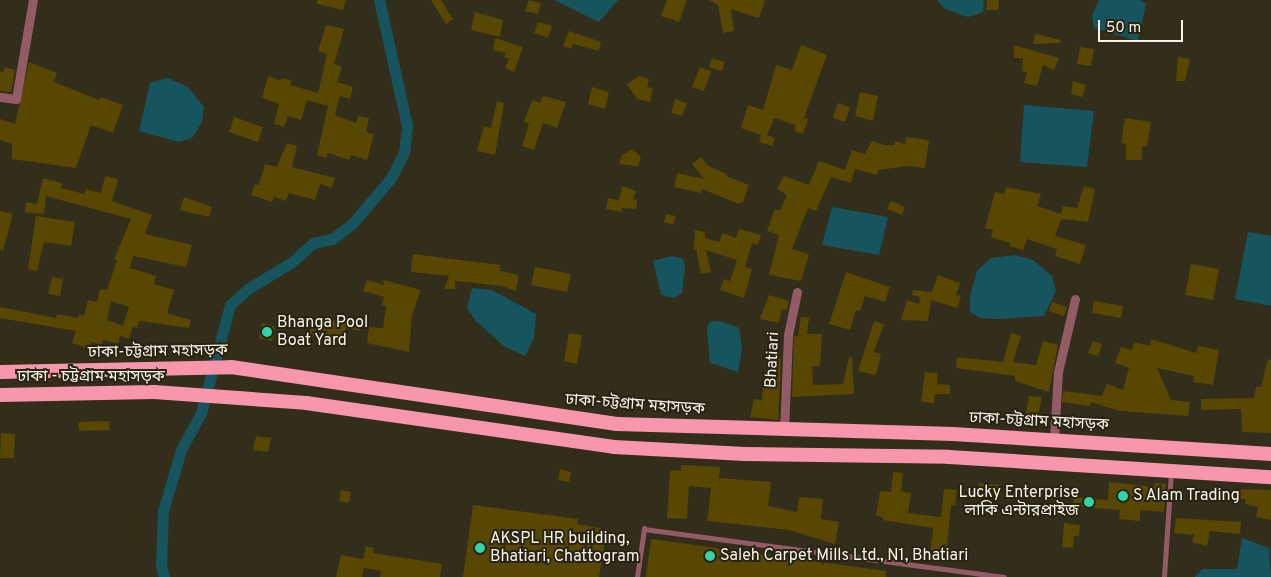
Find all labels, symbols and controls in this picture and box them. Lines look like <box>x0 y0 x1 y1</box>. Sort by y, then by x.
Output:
scale bar <box>1101 10 1186 42</box>
text: 50 m <box>1106 19 1141 38</box>
place label: Bhanga Pool Boat Yard <box>277 313 368 351</box>
marker: Bhanga Pool Boat Yard <box>261 326 273 338</box>
street label: Bhatiari <box>762 331 784 389</box>
street label: ঢাকা-চট্টগ্রাম মহাসড়ক <box>88 341 228 363</box>
street label: ঢাকা - চট্টগ্রাম মহাসড়ক <box>17 367 165 387</box>
street label: ঢাকা-চট্টগ্রাম মহাসড়ক <box>565 391 705 419</box>
street label: ঢাকা-চট্টগ্রাম মহাসড়ক <box>969 409 1109 435</box>
place label: Lucky Enterprise লাকি এন্টারপ্রাইজ <box>958 483 1079 521</box>
place label: S Alam Trading <box>1133 486 1241 506</box>
marker: S Alam Trading <box>1117 490 1129 502</box>
marker: Lucky Enterprise লাকি এন্টারপ্রাইজ <box>1083 496 1095 508</box>
place label: AKSPL HR building, Bhatiari, Chattogram <box>490 529 639 567</box>
marker: AKSPL HR building, Bhatiari, Chattogram <box>474 542 486 554</box>
place label: Saleh Carpet Mills Ltd., N1, Bhatiari <box>720 546 968 566</box>
marker: Saleh Carpet Mills Ltd., N1, Bhatiari <box>704 550 716 562</box>

